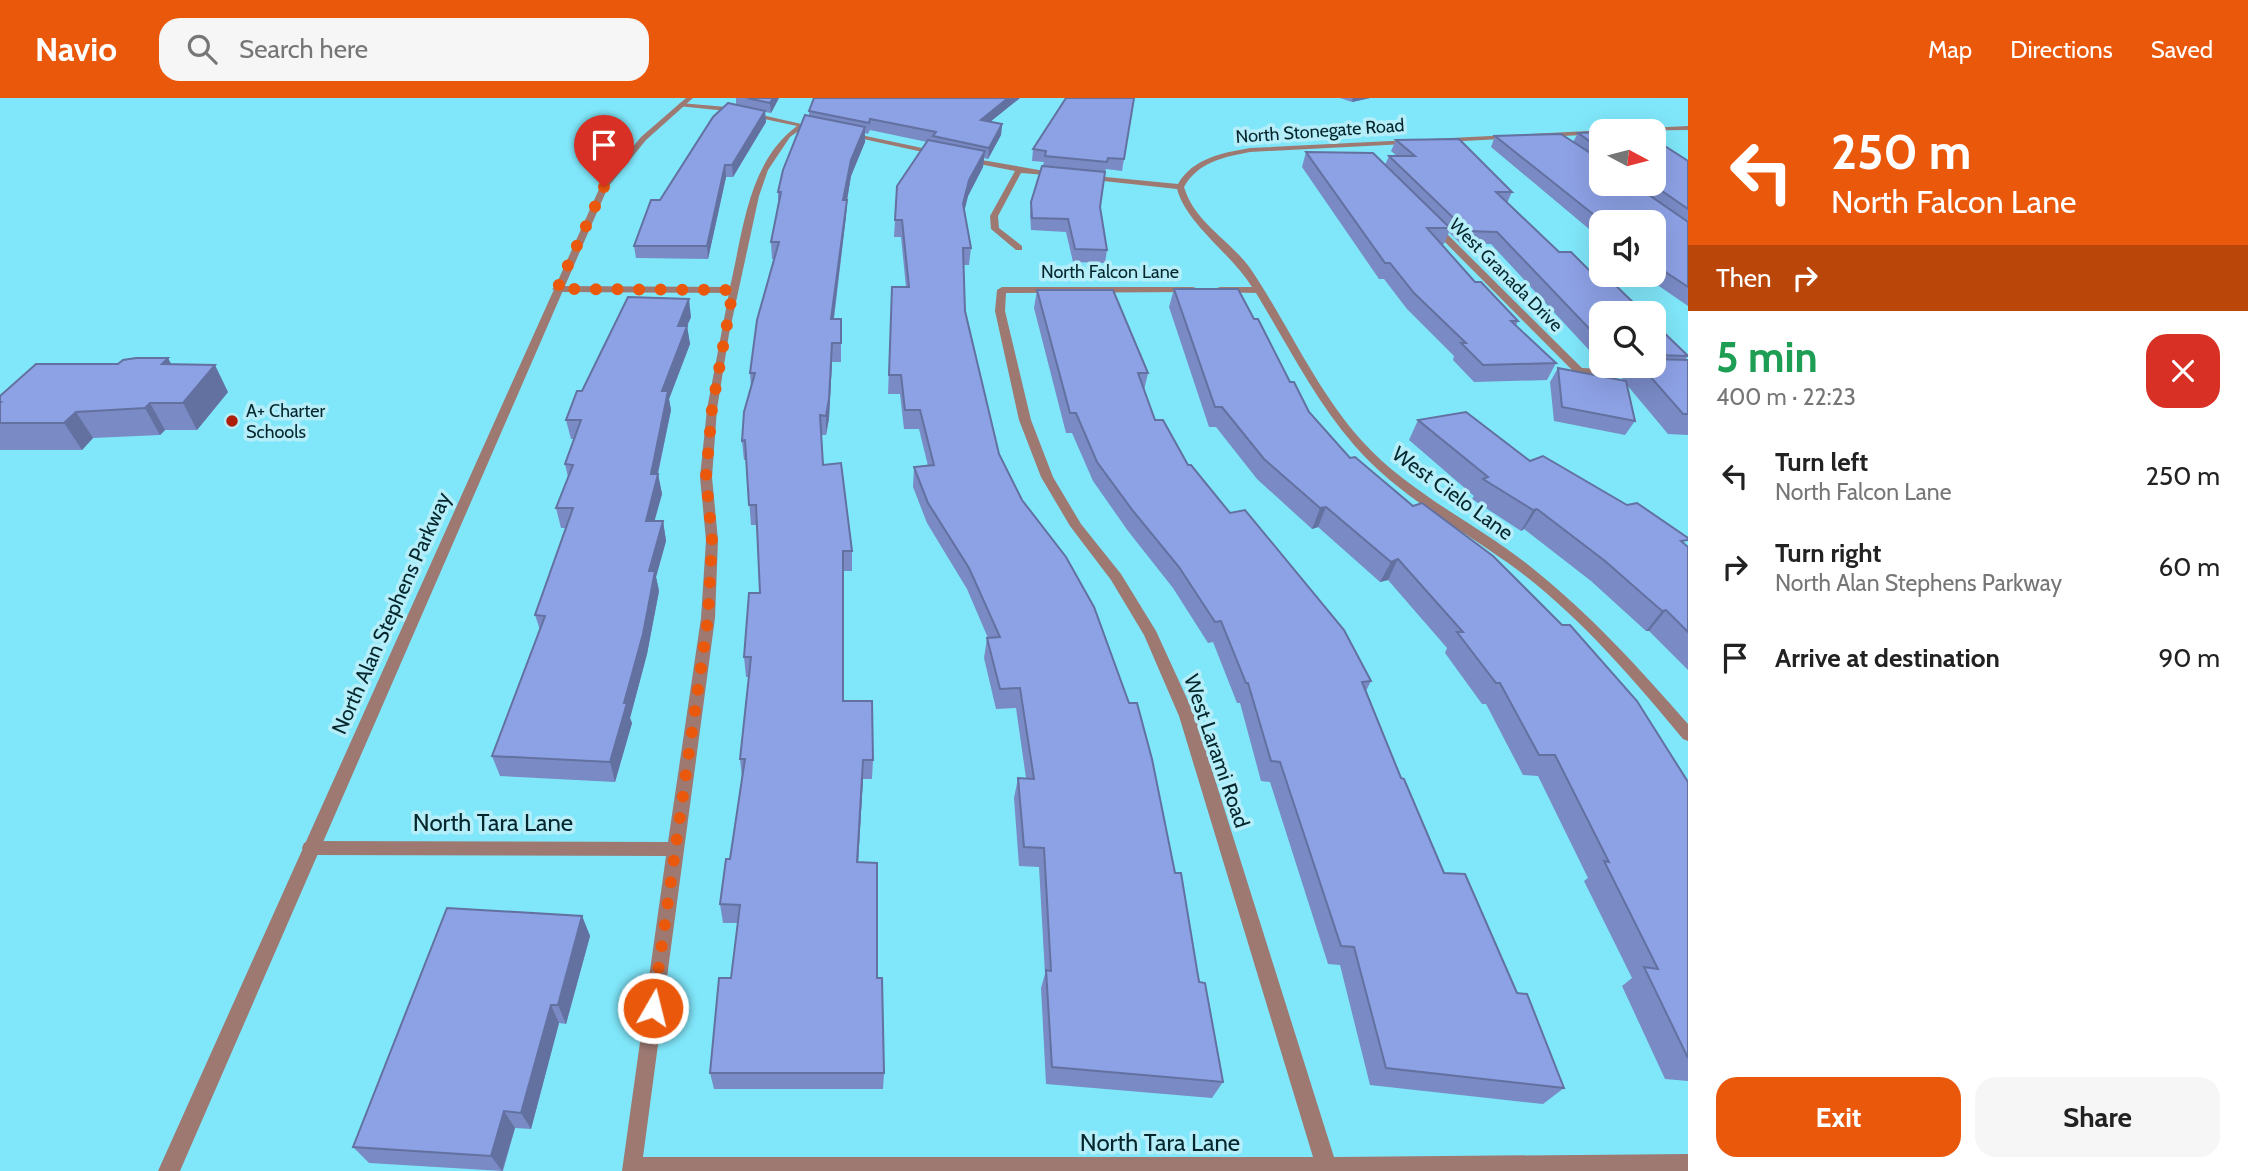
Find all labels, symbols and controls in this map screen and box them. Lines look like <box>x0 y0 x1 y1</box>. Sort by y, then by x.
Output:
search box <box>159 18 649 81</box>
text: Navio <box>35 29 117 69</box>
icon: search <box>183 30 221 68</box>
text: Search here <box>239 33 368 65</box>
text: Map <box>1928 35 1972 64</box>
text: Directions <box>2010 35 2113 64</box>
text: Saved <box>2151 35 2213 64</box>
street label: North Stonegate Road <box>1235 114 1405 148</box>
pin <box>574 115 634 187</box>
north arrow <box>1589 119 1666 196</box>
map controls <box>1589 119 1666 378</box>
text: 250 m <box>1831 122 1971 181</box>
icon: arrive <box>585 126 623 164</box>
icon: left <box>1716 126 1807 217</box>
text: North Falcon Lane <box>1831 182 2076 221</box>
button: sound <box>1589 210 1666 287</box>
street label: West Granada Drive <box>1445 214 1567 336</box>
icon: right <box>1786 259 1824 297</box>
street label: North Falcon Lane <box>1041 261 1179 283</box>
text: Then <box>1716 262 1772 294</box>
button: search <box>1589 301 1666 378</box>
text: 5 min <box>1716 331 1818 383</box>
button: close <box>2146 334 2220 408</box>
text: 400 m · 22:23 <box>1716 383 1856 411</box>
place label: A+ Charter Schools <box>246 400 325 443</box>
marker: A+ Charter Schools <box>224 413 240 429</box>
street label: West Cielo Lane <box>1388 441 1519 545</box>
text: Turn left <box>1775 446 1868 478</box>
icon: left <box>1716 457 1754 495</box>
text: 250 m <box>2146 460 2220 492</box>
text: North Falcon Lane <box>1775 478 1951 506</box>
street label: North Alan Stephens Parkway <box>326 488 456 738</box>
text: Turn right <box>1775 537 1881 569</box>
icon: right <box>1716 548 1754 586</box>
text: 60 m <box>2158 551 2220 583</box>
text: North Alan Stephens Parkway <box>1775 569 2062 597</box>
icon: arrive <box>1716 639 1754 677</box>
text: Arrive at destination <box>1775 642 2000 674</box>
text: 90 m <box>2158 642 2220 674</box>
street label: West Larami Road <box>1179 671 1255 831</box>
street label: North Tara Lane <box>413 808 573 837</box>
position arrow <box>616 971 690 1045</box>
button: Exit <box>1716 1077 1961 1157</box>
button: Share <box>1975 1077 2220 1157</box>
street label: North Tara Lane <box>1080 1128 1240 1157</box>

